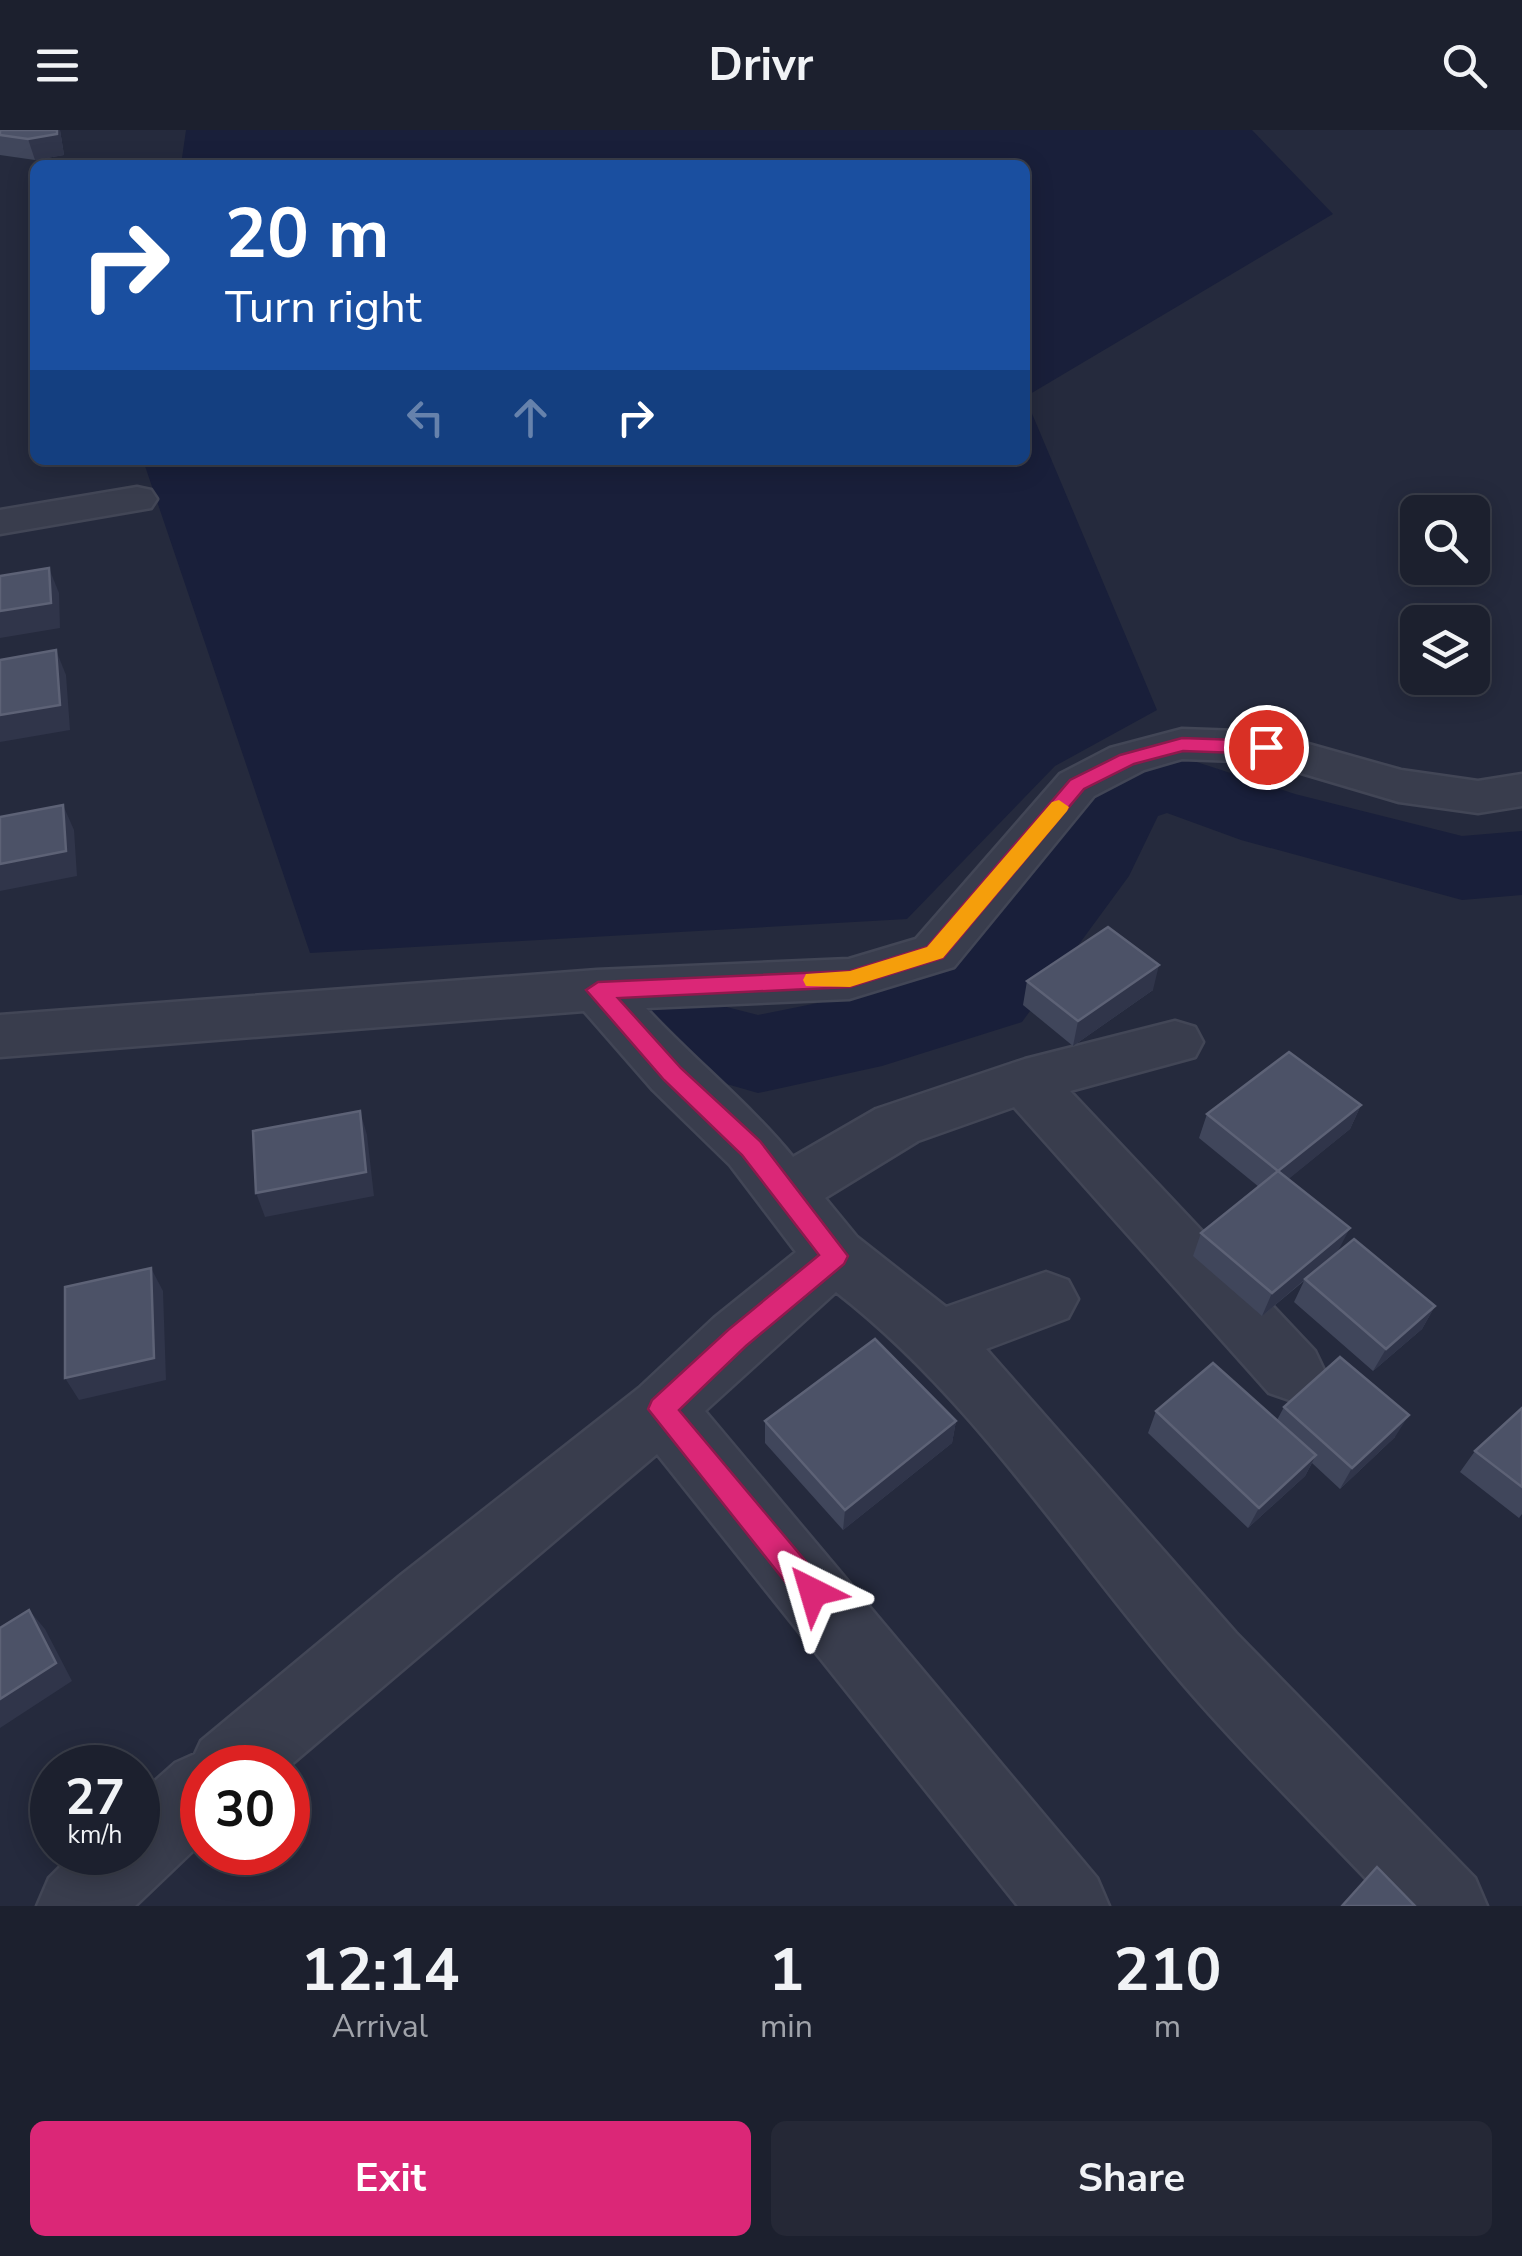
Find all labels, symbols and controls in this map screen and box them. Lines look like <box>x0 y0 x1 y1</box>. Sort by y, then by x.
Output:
text: Drivr <box>709 35 813 96</box>
icon: menu <box>30 38 85 93</box>
icon: search <box>1437 38 1492 93</box>
text: 20 m <box>225 186 389 282</box>
icon: right <box>60 200 190 330</box>
text: Turn right <box>225 277 422 338</box>
icon: left <box>398 390 453 445</box>
icon: ahead <box>503 390 558 445</box>
icon: right <box>608 390 663 445</box>
map controls <box>1400 495 1490 695</box>
button: search <box>1400 495 1490 585</box>
button: layers <box>1400 605 1490 695</box>
pin <box>1224 705 1309 790</box>
icon: arrive <box>1239 720 1294 775</box>
position arrow <box>761 1540 865 1644</box>
speed limit sign: 30 <box>180 1745 310 1875</box>
text: 27 <box>65 1763 125 1832</box>
text: km/h <box>67 1818 123 1852</box>
text: 12:14 <box>301 1929 459 2011</box>
text: 1 <box>768 1929 804 2011</box>
text: 210 <box>1113 1929 1221 2011</box>
text: Arrival <box>332 2005 428 2048</box>
text: min <box>760 2005 813 2048</box>
text: m <box>1154 2005 1181 2048</box>
button: Exit <box>30 2121 751 2236</box>
button: Share <box>771 2121 1492 2236</box>

